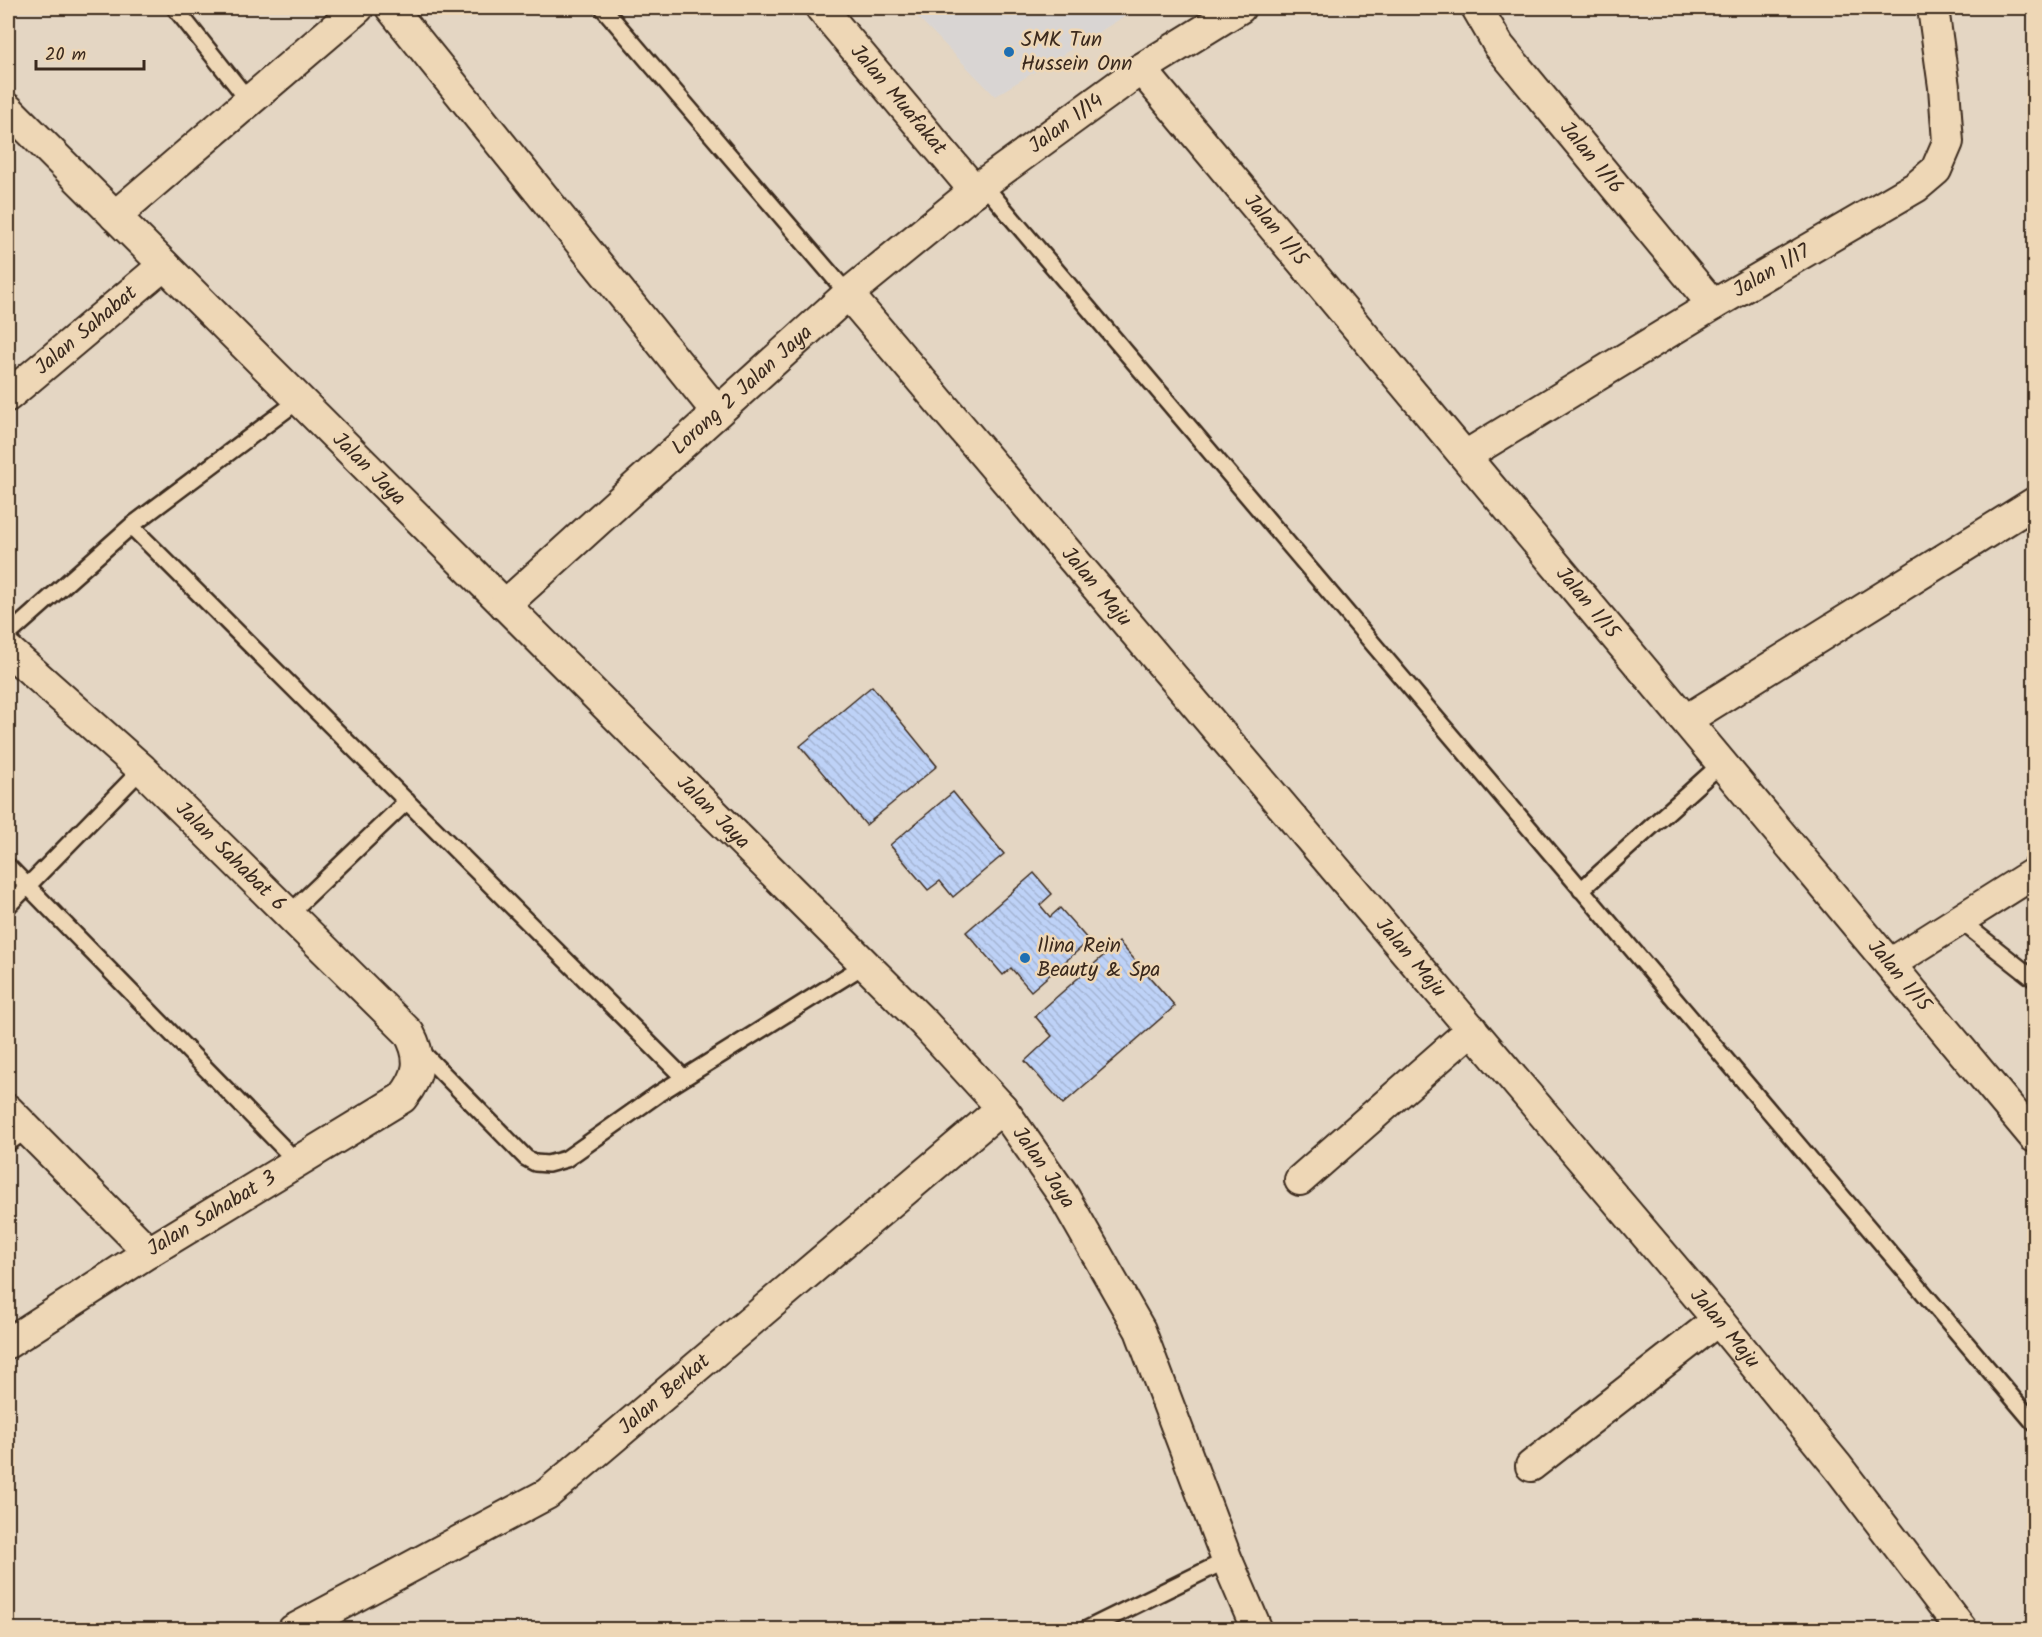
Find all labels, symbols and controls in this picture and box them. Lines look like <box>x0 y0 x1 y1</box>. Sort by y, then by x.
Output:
place label: SMK Tun Hussein Onn <box>1021 24 1132 81</box>
scale bar <box>36 33 144 71</box>
street label: Jalan Muafakat <box>842 37 955 163</box>
text: 20 m <box>45 41 86 70</box>
marker: SMK Tun Hussein Onn <box>1002 45 1016 59</box>
street label: Jalan 1/14 <box>1021 85 1111 162</box>
street label: Jalan 1/16 <box>1551 114 1632 202</box>
street label: Jalan 1/15 <box>1235 186 1317 275</box>
street label: Jalan 1/17 <box>1727 235 1818 307</box>
street label: Jalan Sahabat <box>27 277 145 383</box>
street label: Lorong 2 Jalan Jaya <box>664 317 820 463</box>
street label: Jalan Jaya <box>324 424 414 514</box>
street label: Jalan Maju <box>1053 540 1140 634</box>
street label: Jalan 1/15 <box>1547 559 1629 648</box>
street label: Jalan Jaya <box>668 768 758 857</box>
street label: Jalan Sahabat 6 <box>167 794 294 920</box>
street label: Jalan Maju <box>1367 910 1454 1005</box>
place label: Ilina Rein Beauty & Spa <box>1037 930 1160 987</box>
street label: Jalan 1/15 <box>1859 932 1941 1021</box>
marker: Ilina Rein Beauty & Spa <box>1018 951 1032 965</box>
street label: Jalan Jaya <box>1003 1120 1084 1215</box>
street label: Jalan Sahabat 3 <box>141 1162 283 1266</box>
street label: Jalan Maju <box>1681 1281 1768 1376</box>
street label: Jalan Berkat <box>611 1345 718 1443</box>

